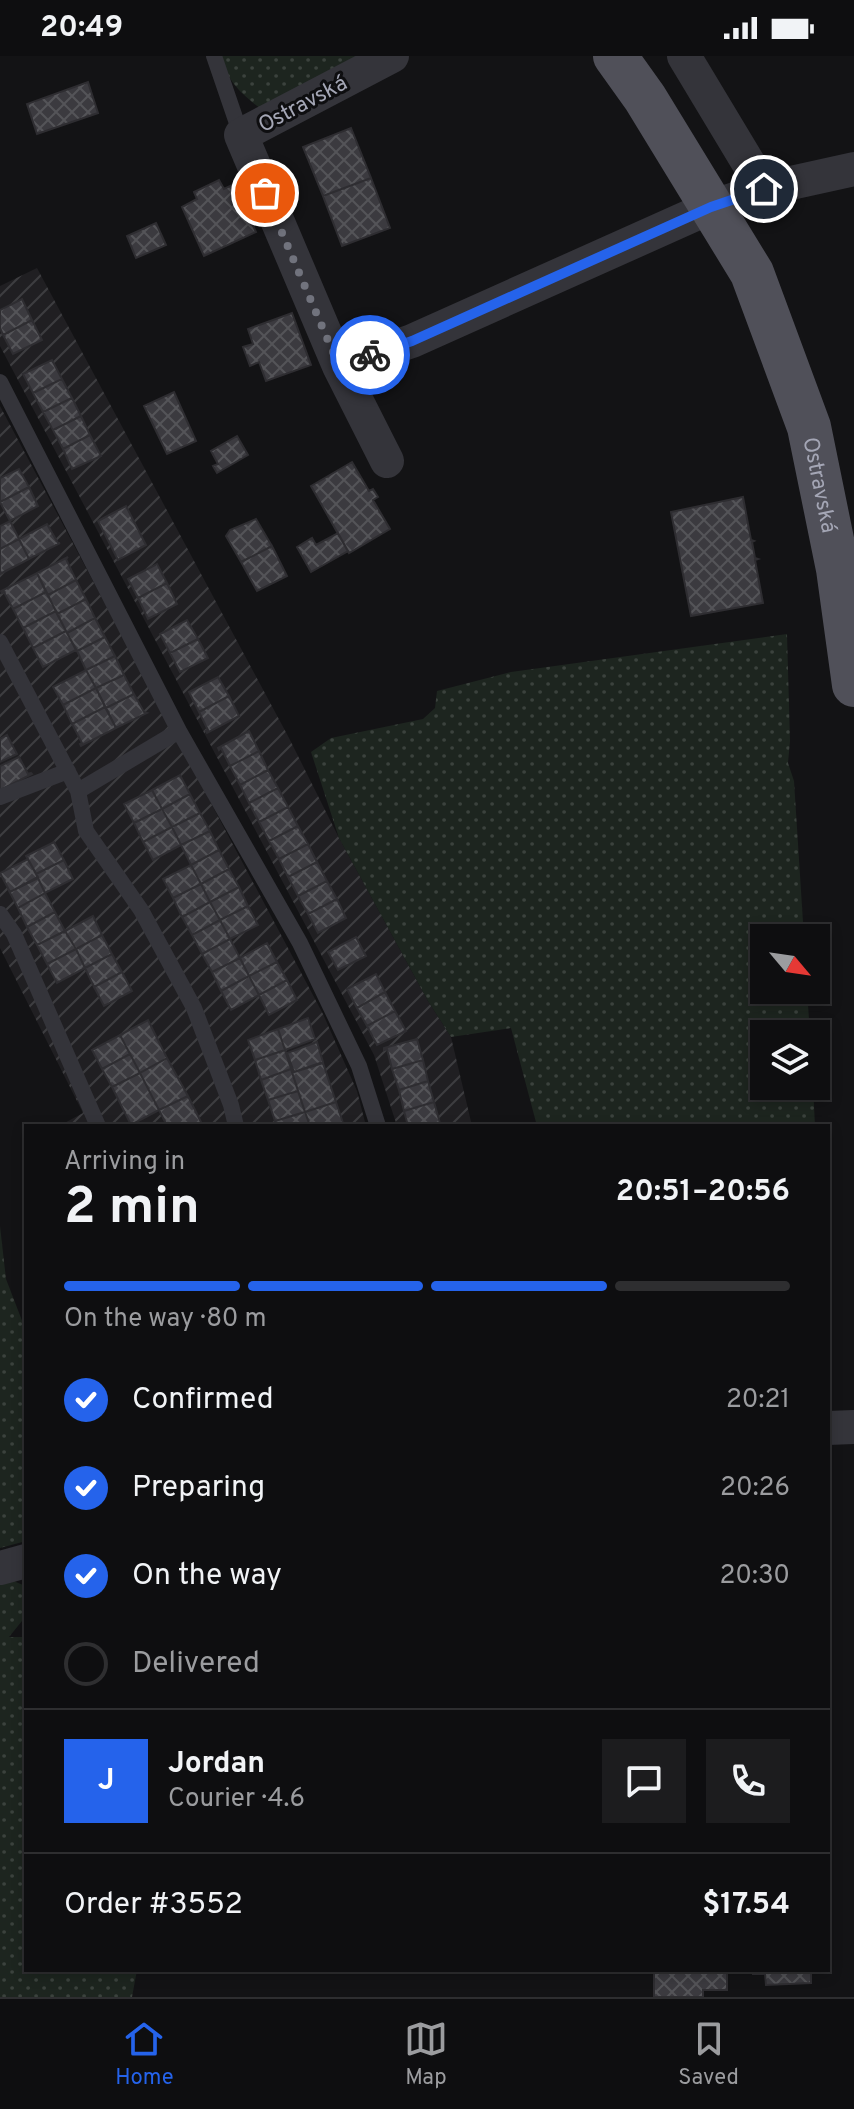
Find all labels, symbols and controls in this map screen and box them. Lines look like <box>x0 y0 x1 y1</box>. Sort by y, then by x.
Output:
text: 20:49 <box>40 10 123 47</box>
street label: Ostravská <box>254 70 352 140</box>
pin <box>730 155 798 223</box>
pin <box>231 159 299 227</box>
icon: home <box>742 167 786 211</box>
icon: bag <box>243 171 287 215</box>
courier <box>330 315 410 395</box>
icon: bike <box>348 333 392 377</box>
street label: Ostravská <box>795 435 841 536</box>
north arrow <box>750 924 830 1004</box>
map controls <box>750 924 830 1100</box>
button: layers <box>750 1020 830 1100</box>
text: Arriving in <box>64 1146 185 1179</box>
text: 20:51–20:56 <box>616 1174 790 1211</box>
text: 2 min <box>64 1176 200 1242</box>
text: On the way · 80 m <box>64 1303 267 1336</box>
icon: check <box>64 1378 108 1422</box>
text: Confirmed <box>132 1382 274 1419</box>
text: 20:21 <box>726 1384 790 1417</box>
icon: check <box>64 1466 108 1510</box>
text: Preparing <box>132 1470 265 1507</box>
text: 20:26 <box>720 1472 790 1505</box>
icon: check <box>64 1554 108 1598</box>
text: On the way <box>132 1558 282 1595</box>
text: 20:30 <box>719 1560 790 1593</box>
text: Delivered <box>132 1646 260 1683</box>
button: chat <box>602 1739 686 1823</box>
button: phone <box>706 1739 790 1823</box>
text: Jordan <box>168 1746 265 1783</box>
text: J <box>98 1763 114 1800</box>
text: Courier · 4.6 <box>168 1783 305 1816</box>
text: Order #3552 <box>64 1887 243 1924</box>
text: $17.54 <box>702 1887 790 1924</box>
tab: Home <box>115 2017 174 2092</box>
tab: Map <box>404 2017 448 2092</box>
tab: Saved <box>678 2017 739 2092</box>

